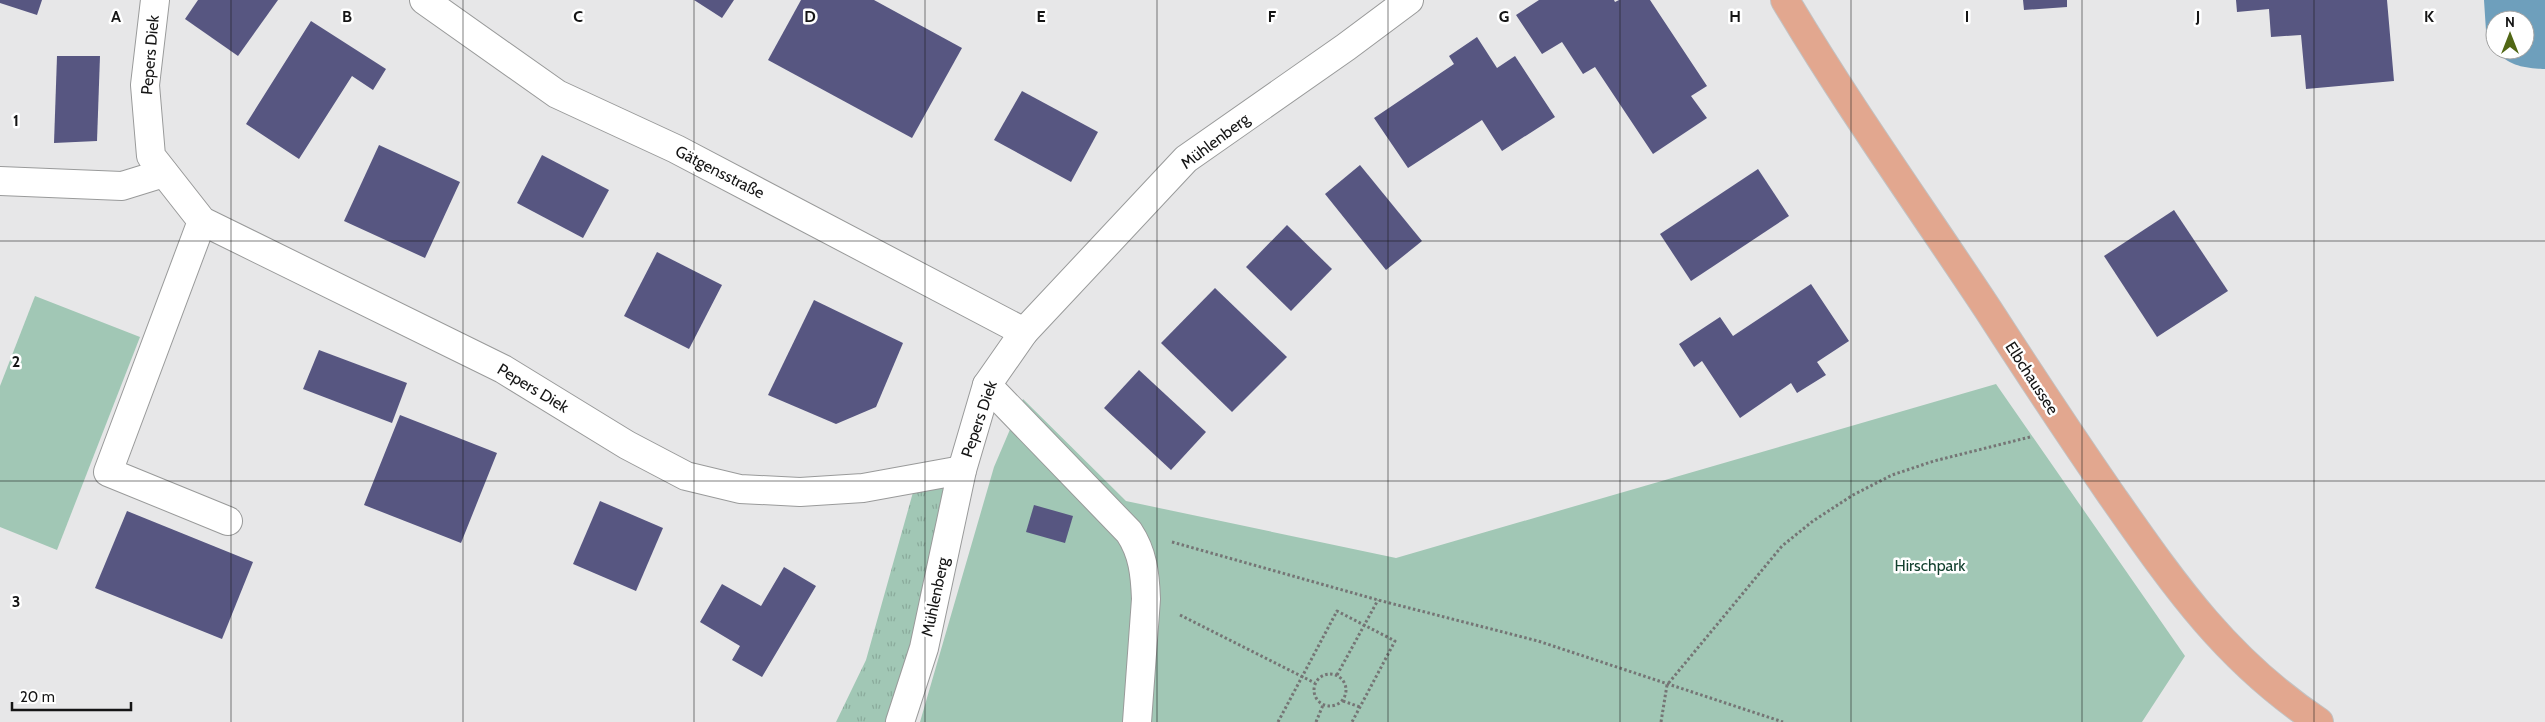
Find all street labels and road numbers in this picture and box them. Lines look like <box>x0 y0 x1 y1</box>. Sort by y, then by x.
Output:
street label: Pepers Diek <box>137 14 163 96</box>
street label: Mühlenberg <box>1177 109 1254 173</box>
street label: Gätgensstraße <box>672 141 768 203</box>
street label: Elbchaussee <box>2001 338 2063 418</box>
street label: Pepers Diek <box>494 359 573 417</box>
street label: Pepers Diek <box>957 377 1001 460</box>
street label: Mühlenberg <box>917 555 953 638</box>

